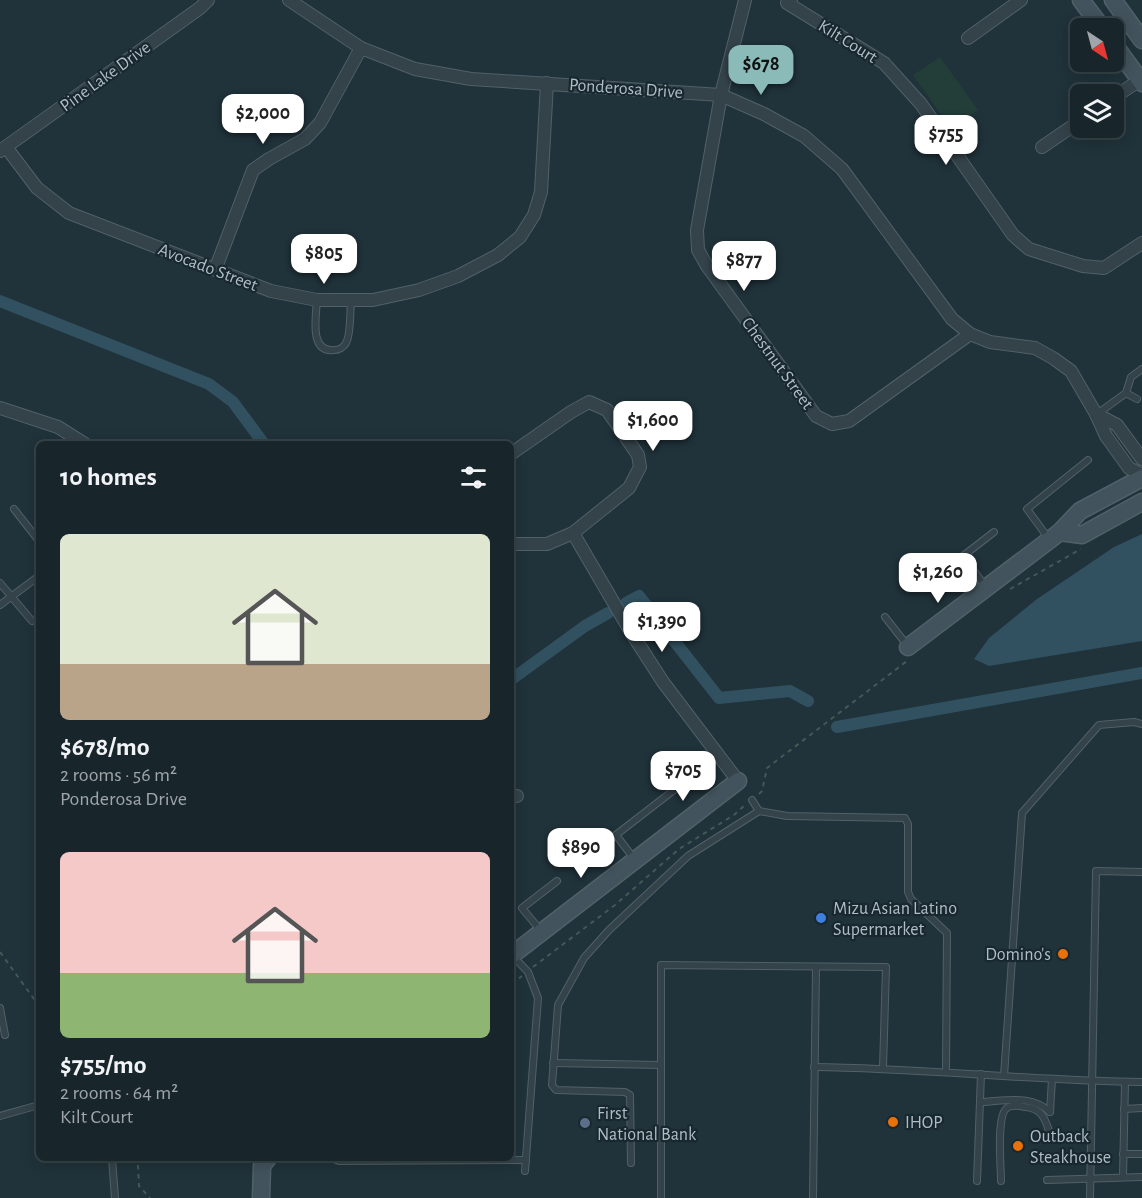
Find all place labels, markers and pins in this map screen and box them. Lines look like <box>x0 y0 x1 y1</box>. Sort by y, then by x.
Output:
pin: $678 <box>725 45 797 96</box>
pin: $2,000 <box>214 94 312 145</box>
pin: $755 <box>910 115 982 166</box>
pin: $805 <box>288 234 360 285</box>
pin: $877 <box>708 241 780 292</box>
pin: $1,600 <box>604 401 702 452</box>
pin: $1,260 <box>889 553 987 604</box>
pin: $1,390 <box>613 602 711 653</box>
pin: $705 <box>647 751 719 802</box>
pin: $890 <box>545 828 617 879</box>
place label: Mizu Asian Latino Supermarket <box>833 900 957 939</box>
marker: Mizu Asian Latino Supermarket <box>814 911 828 925</box>
place label: Domino's <box>985 946 1051 964</box>
marker: Domino's <box>1056 947 1070 961</box>
place label: First National Bank <box>597 1105 697 1144</box>
place label: IHOP <box>905 1114 943 1132</box>
marker: IHOP <box>886 1115 900 1129</box>
marker: First National Bank <box>578 1116 592 1130</box>
place label: Outback Steakhouse <box>1030 1128 1111 1167</box>
marker: Outback Steakhouse <box>1011 1139 1025 1153</box>

